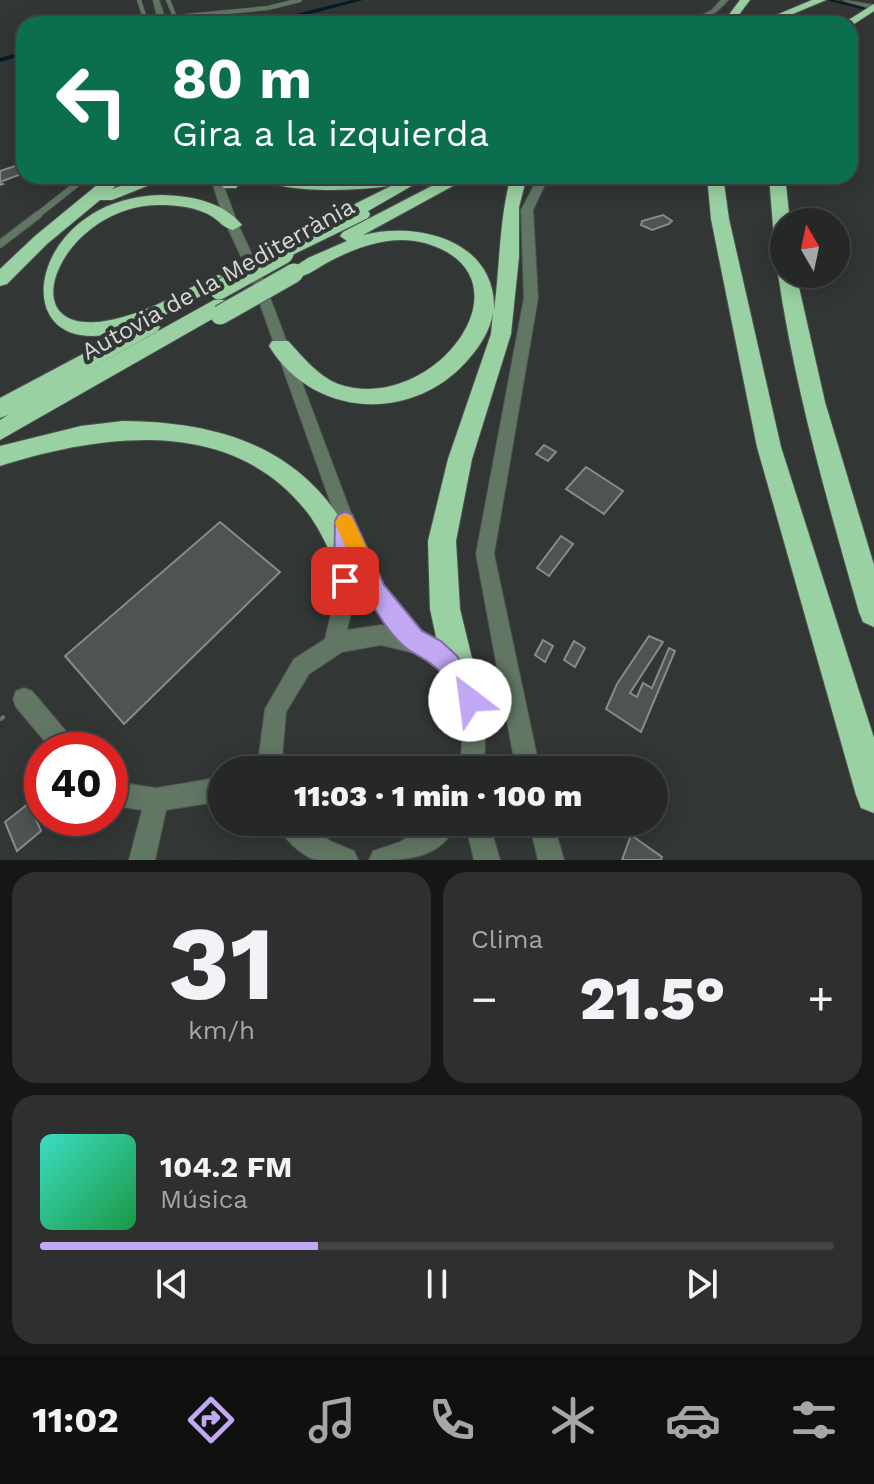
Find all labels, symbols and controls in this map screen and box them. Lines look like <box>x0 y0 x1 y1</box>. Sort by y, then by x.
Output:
text: 80 m <box>172 46 312 112</box>
icon: left <box>40 48 144 152</box>
text: Gira a la izquierda <box>172 113 489 155</box>
street label: Autovia de la Mediterrània <box>77 192 359 366</box>
north arrow <box>770 208 850 288</box>
map controls <box>770 208 850 288</box>
pin <box>311 547 379 615</box>
icon: arrive <box>323 559 367 603</box>
position arrow <box>428 658 512 742</box>
speed limit sign: 40 <box>24 732 128 836</box>
text: 11:03 · 1 min · 100 m <box>294 778 582 813</box>
text: 31 <box>168 902 275 1024</box>
text: Clima <box>471 924 543 954</box>
text: 21.5° <box>579 963 726 1034</box>
text: − <box>471 973 498 1025</box>
text: + <box>807 973 834 1025</box>
text: km/h <box>188 1015 255 1045</box>
text: 104.2 FM <box>160 1149 292 1184</box>
text: Música <box>160 1184 248 1214</box>
icon: previous <box>150 1262 194 1306</box>
icon: pause <box>415 1262 459 1306</box>
icon: next <box>680 1262 724 1306</box>
icon: directions <box>183 1392 239 1448</box>
icon: music <box>304 1392 360 1448</box>
icon: phone <box>424 1392 480 1448</box>
icon: climate <box>545 1392 601 1448</box>
icon: car <box>665 1392 721 1448</box>
icon: filters <box>786 1392 842 1448</box>
text: 11:02 <box>32 1399 119 1441</box>

